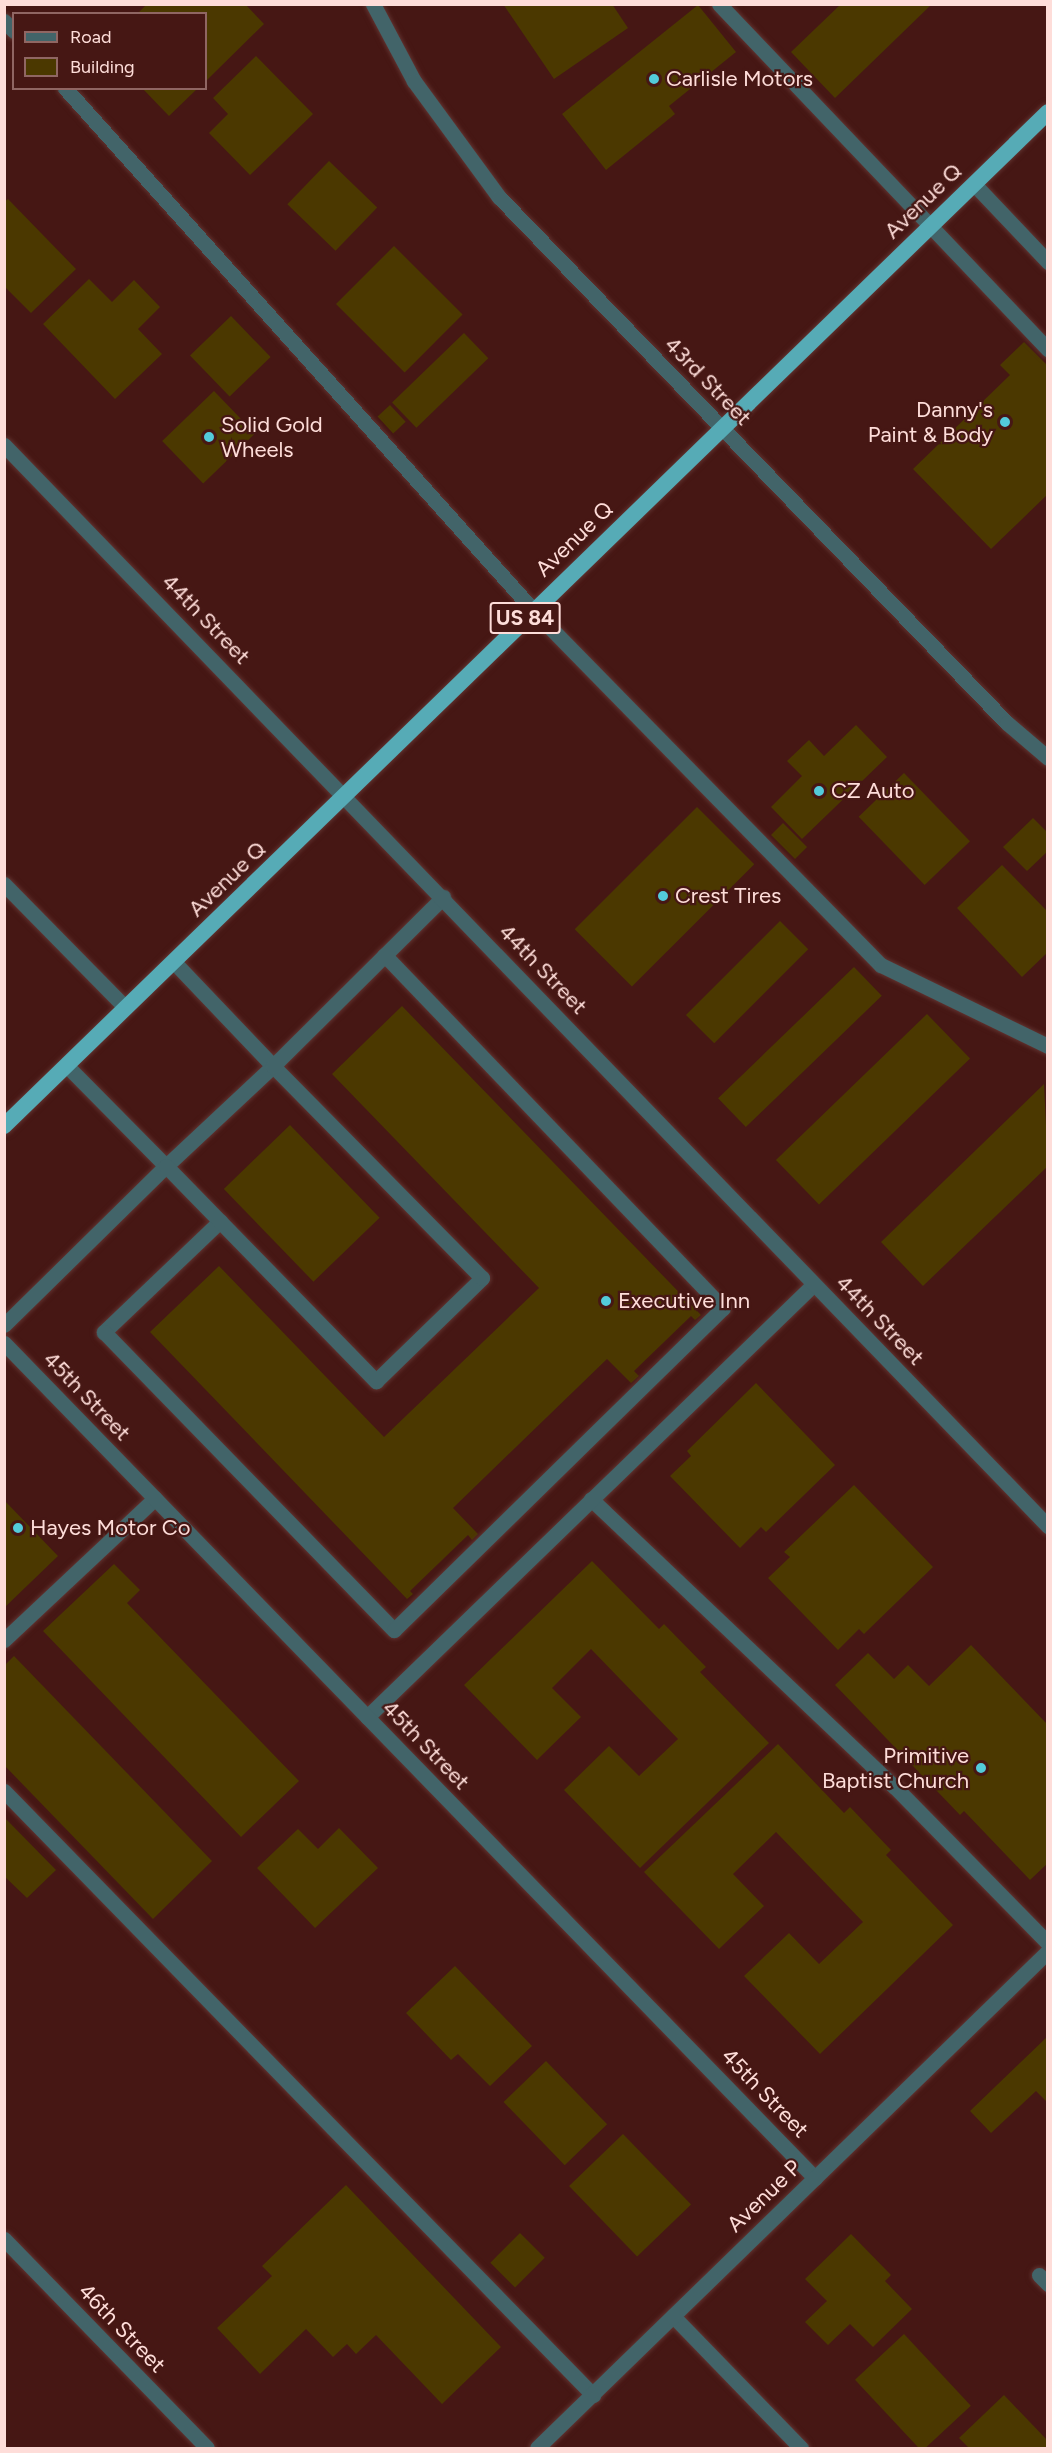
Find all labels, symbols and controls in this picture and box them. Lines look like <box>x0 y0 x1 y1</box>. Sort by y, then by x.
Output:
legend <box>12 12 207 90</box>
text: Road <box>70 26 111 48</box>
text: Building <box>70 56 135 78</box>
place label: Carlisle Motors <box>666 66 813 92</box>
marker: Carlisle Motors <box>647 72 661 86</box>
street label: Avenue Q <box>879 158 967 244</box>
street label: 43rd Street <box>659 331 757 431</box>
place label: Danny's Paint & Body <box>868 396 993 448</box>
place label: Solid Gold Wheels <box>221 411 323 463</box>
marker: Danny's Paint & Body <box>998 415 1012 429</box>
marker: Solid Gold Wheels <box>202 430 216 444</box>
street label: Avenue Q <box>530 496 618 582</box>
street label: 44th Street <box>157 568 255 670</box>
road number: US 84 <box>489 600 561 636</box>
place label: CZ Auto <box>831 778 915 804</box>
marker: CZ Auto <box>812 784 826 798</box>
street label: Avenue Q <box>183 836 271 922</box>
place label: Crest Tires <box>675 883 781 909</box>
marker: Crest Tires <box>656 889 670 903</box>
street label: 44th Street <box>494 918 592 1020</box>
street label: 44th Street <box>831 1269 929 1371</box>
place label: Executive Inn <box>618 1288 750 1314</box>
marker: Executive Inn <box>599 1294 613 1308</box>
street label: 45th Street <box>38 1346 136 1446</box>
place label: Hayes Motor Co <box>30 1515 190 1541</box>
marker: Hayes Motor Co <box>11 1521 25 1535</box>
street label: 45th Street <box>377 1695 475 1795</box>
place label: Primitive Baptist Church <box>822 1742 969 1794</box>
marker: Primitive Baptist Church <box>974 1761 988 1775</box>
street label: 45th Street <box>716 2043 814 2143</box>
street label: Avenue P <box>722 2154 806 2238</box>
street label: 46th Street <box>73 2278 171 2378</box>

